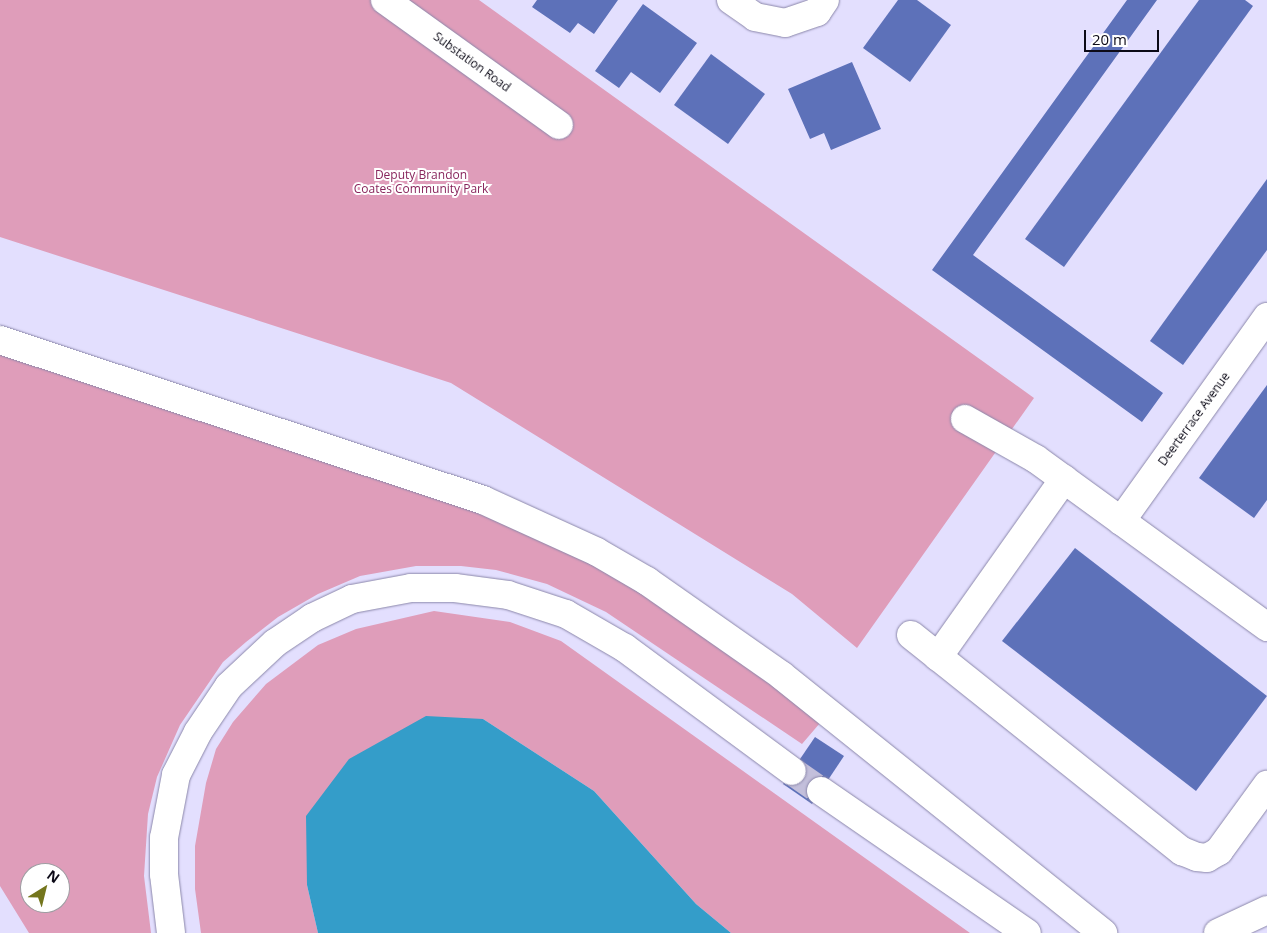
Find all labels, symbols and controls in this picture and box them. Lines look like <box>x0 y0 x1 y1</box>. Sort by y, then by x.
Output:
scale bar <box>1087 20 1162 52</box>
street label: Substation Road <box>431 29 513 95</box>
text: 20 m <box>1092 29 1127 49</box>
park label: Deputy Brandon Coates Community Park <box>354 168 488 196</box>
street label: Deerterrace Avenue <box>1155 369 1233 469</box>
north arrow <box>20 863 70 913</box>
text: N <box>43 865 64 887</box>

